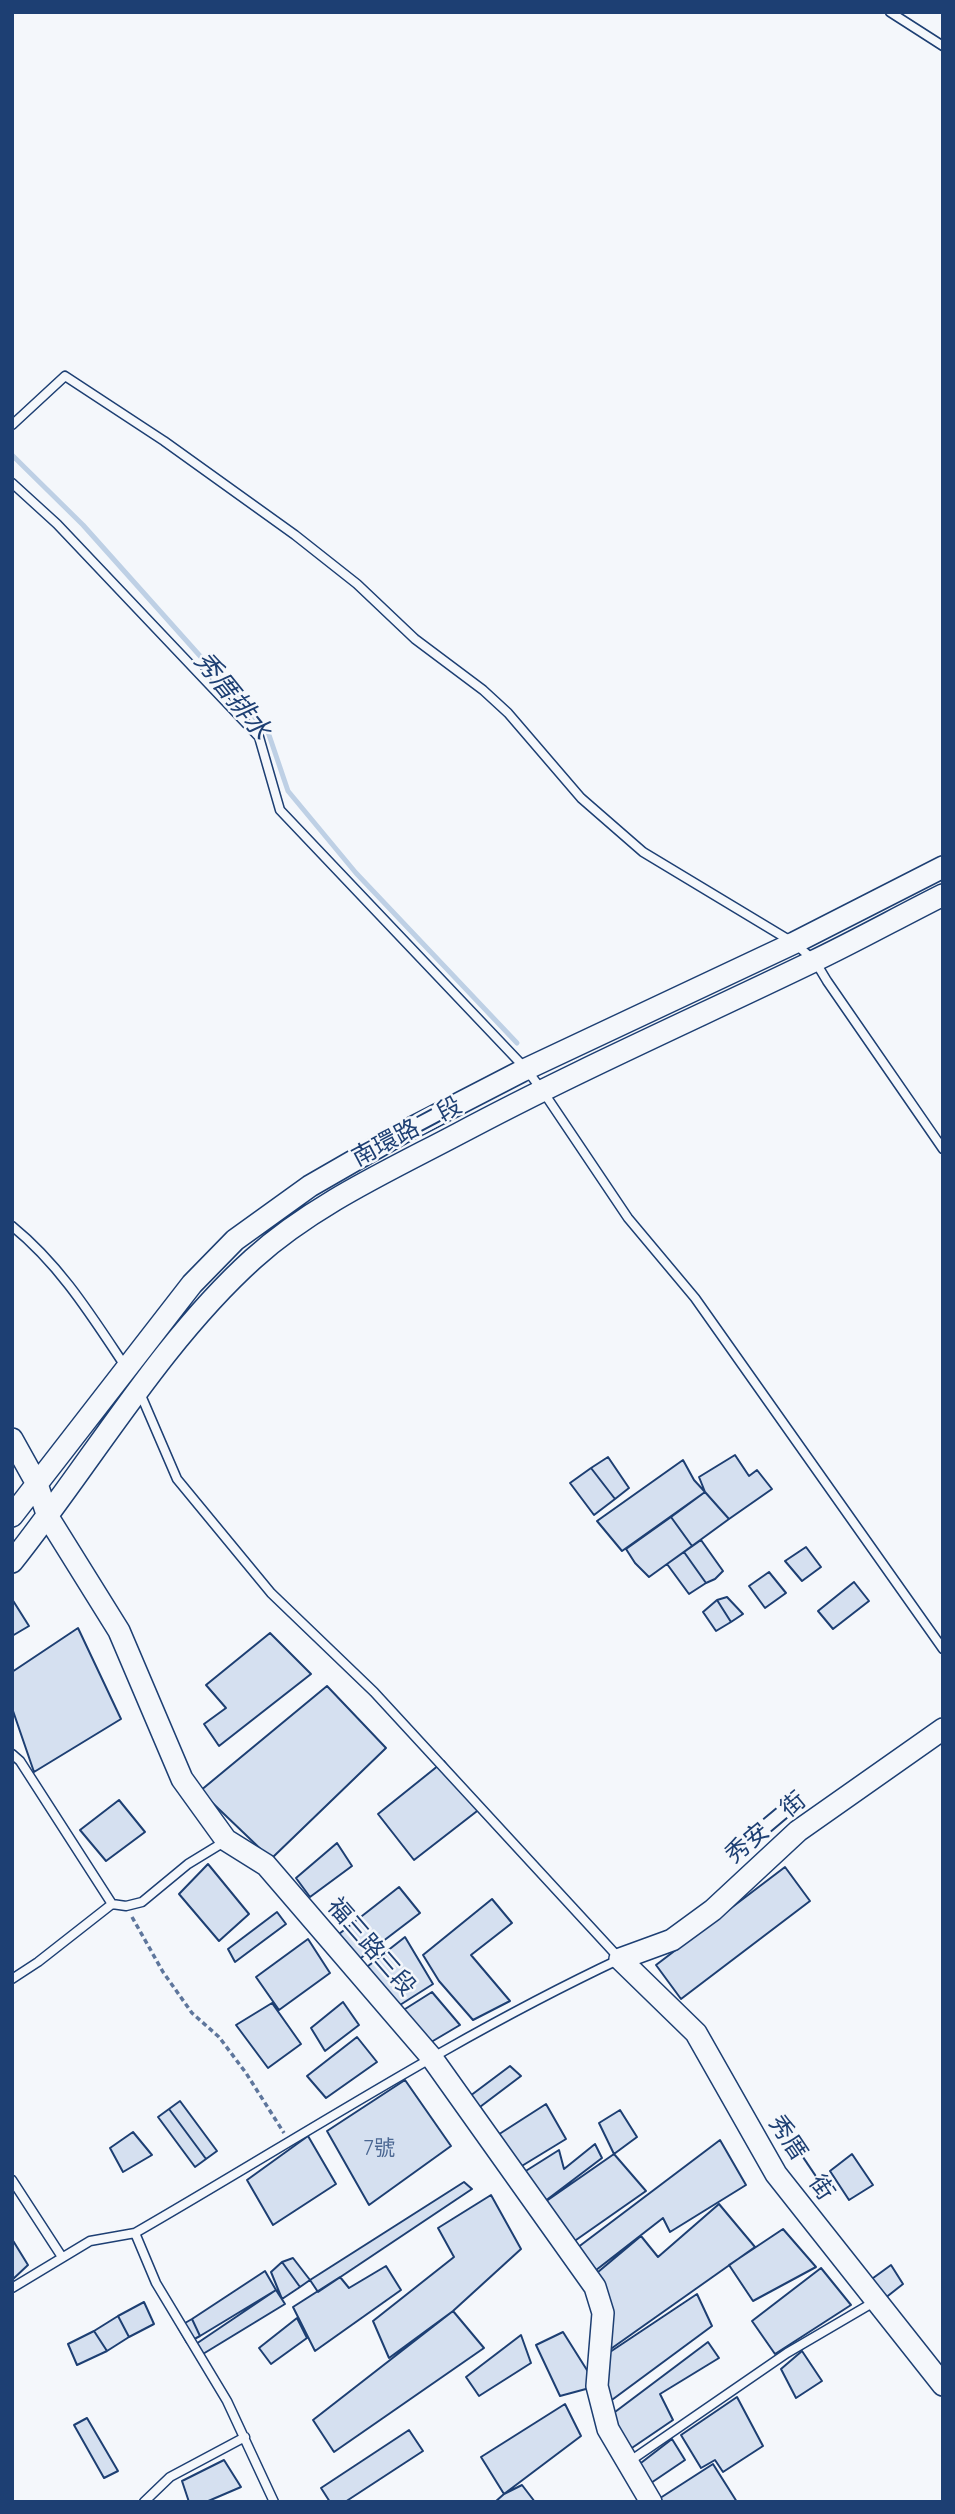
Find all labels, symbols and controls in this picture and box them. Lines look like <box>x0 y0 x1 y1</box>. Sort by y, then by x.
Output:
water label: 秀厝排水 <box>187 646 277 746</box>
street label: 南環路二段 <box>347 1091 467 1173</box>
street label: 秀安二街 <box>720 1786 812 1870</box>
street label: 福三路三段 <box>321 1892 421 2002</box>
street label: 秀厝一街 <box>762 2110 840 2206</box>
house number: 7號 <box>363 2136 395 2162</box>

